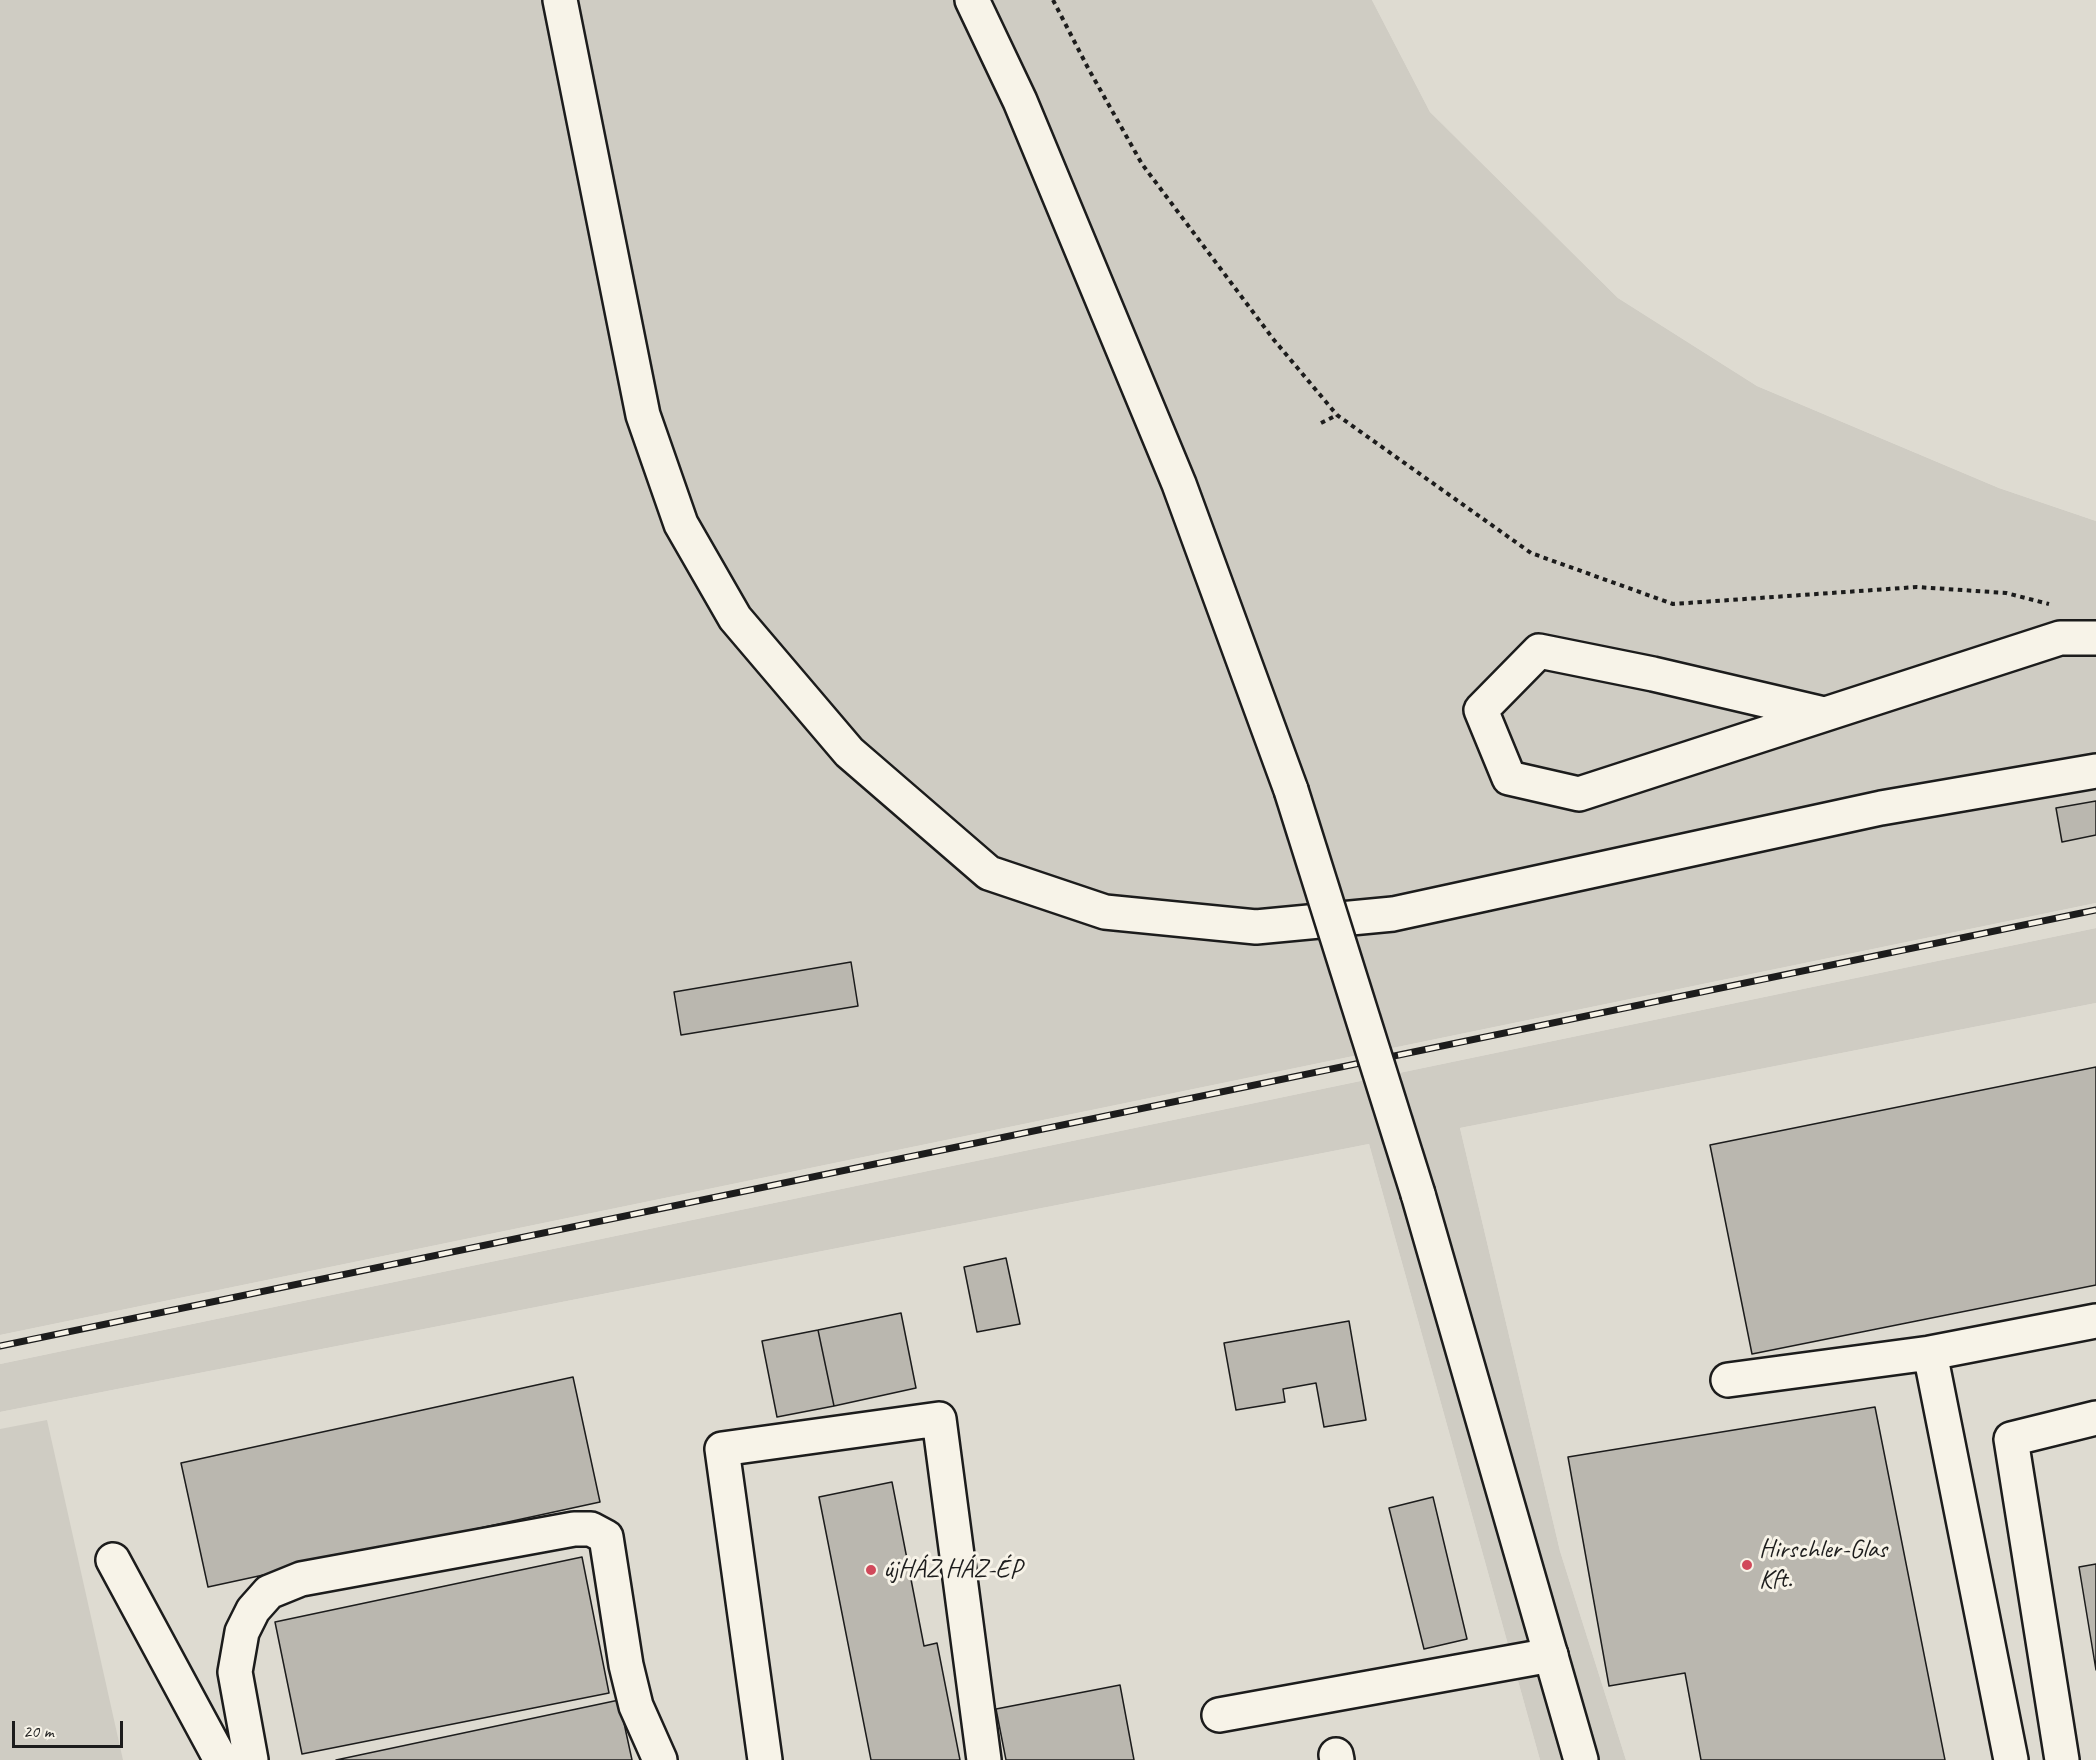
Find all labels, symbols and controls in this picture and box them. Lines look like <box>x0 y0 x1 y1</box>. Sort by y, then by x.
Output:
place label: Hirschler-Glas Kft. <box>1759 1534 1887 1595</box>
place label: újHÁZ HÁZ-ÉP <box>883 1554 1022 1586</box>
marker: Hirschler-Glas Kft. <box>1740 1558 1754 1572</box>
marker: újHÁZ HÁZ-ÉP <box>864 1563 878 1577</box>
scale bar <box>15 1709 126 1747</box>
text: 20 m <box>23 1720 54 1742</box>

